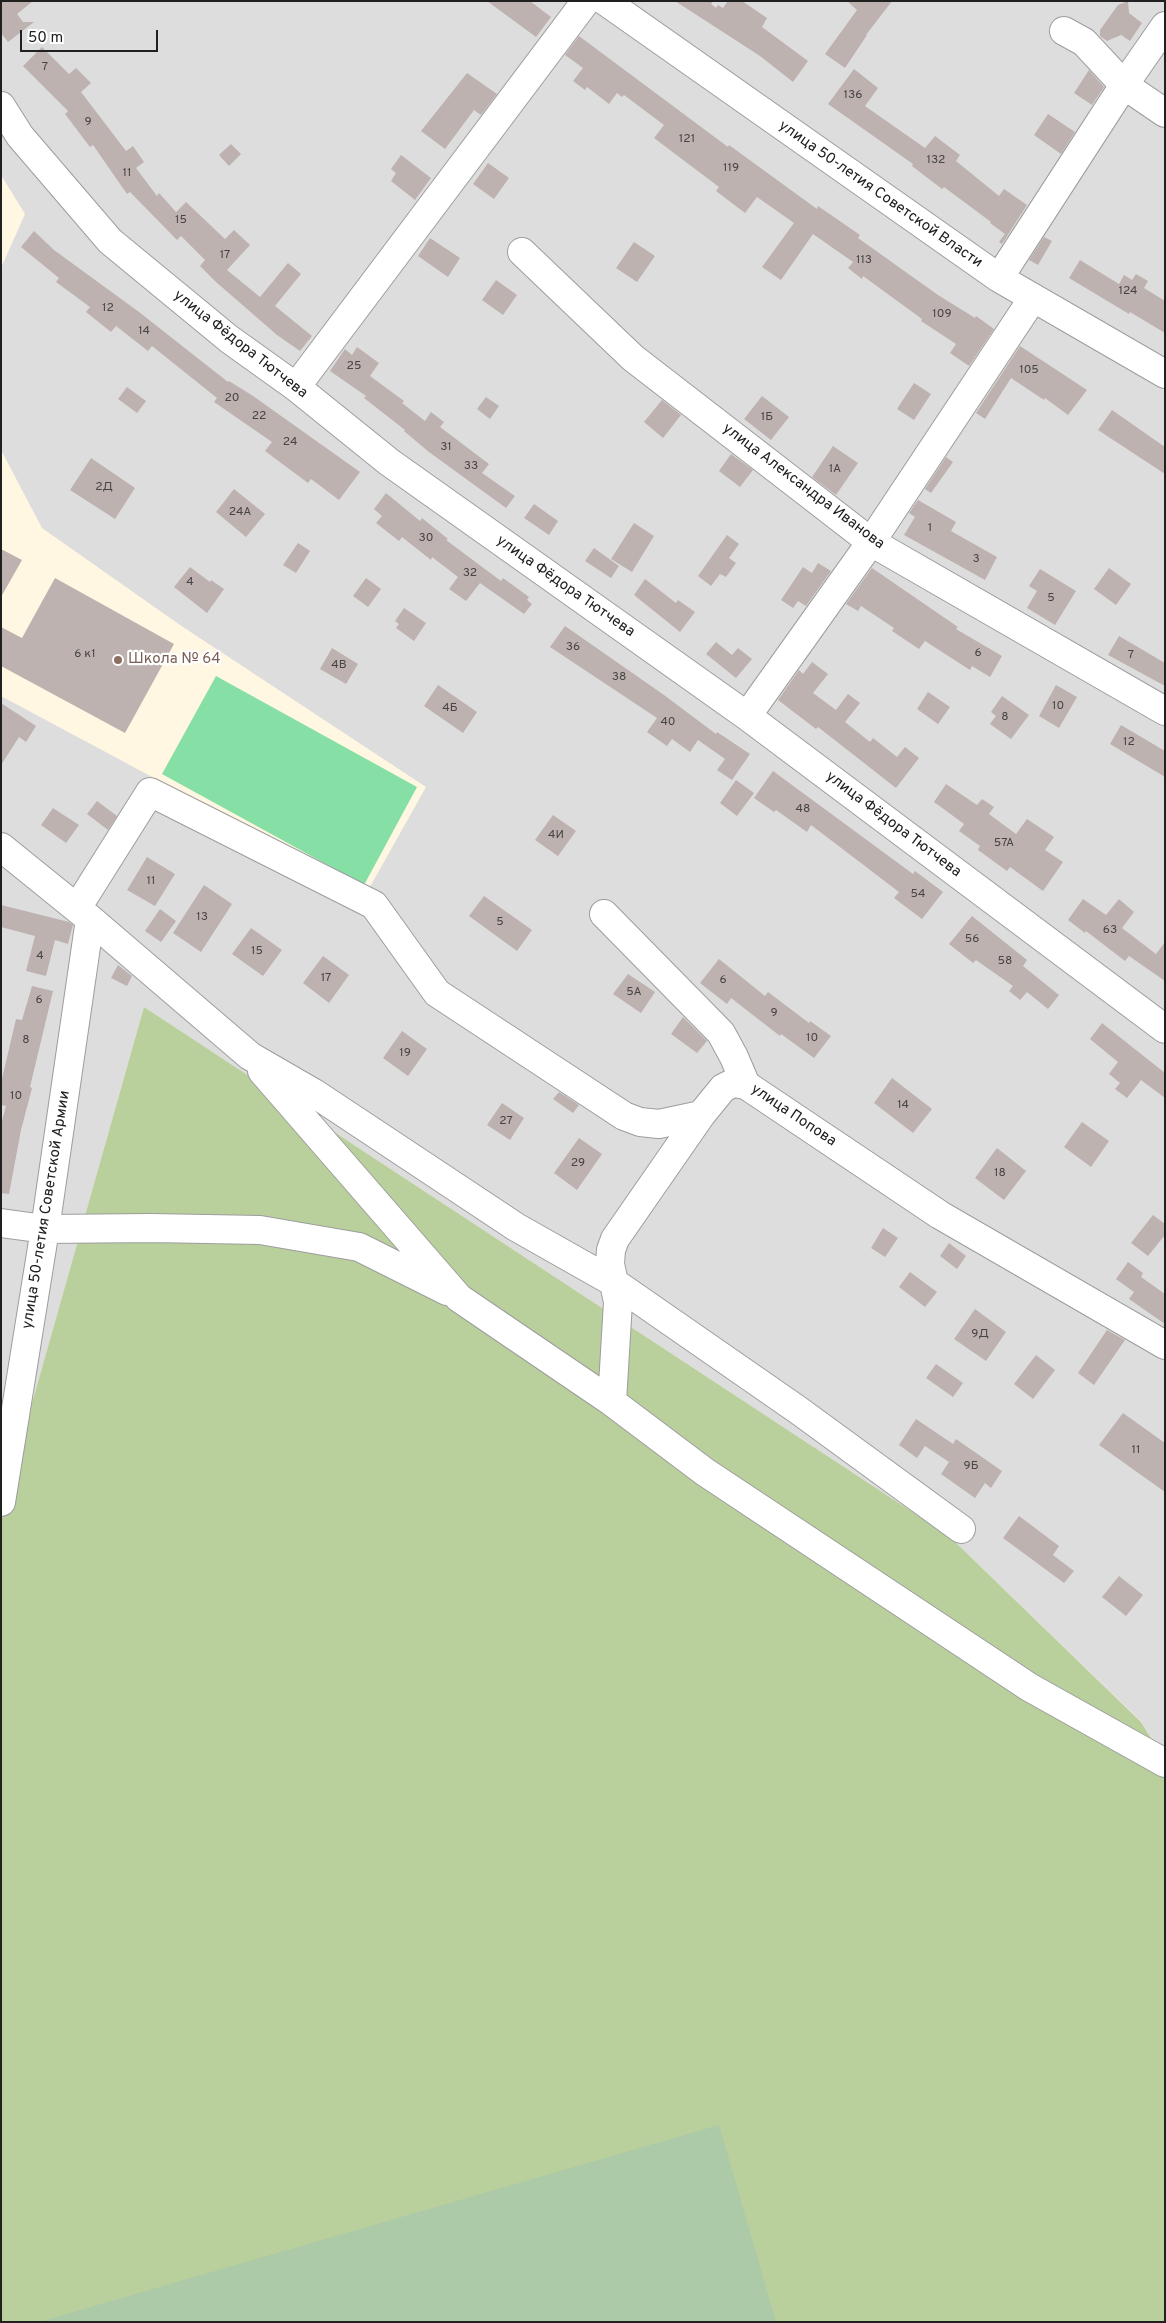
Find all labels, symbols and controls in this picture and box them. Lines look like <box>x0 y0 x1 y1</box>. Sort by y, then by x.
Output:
scale bar <box>22 20 160 52</box>
text: 50 m <box>28 29 63 48</box>
house number: 7 <box>42 61 48 75</box>
house number: 136 <box>844 89 862 103</box>
house number: 9 <box>84 116 92 130</box>
street label: улица 50-летия Советской Власти <box>775 117 985 273</box>
house number: 121 <box>679 133 695 147</box>
house number: 132 <box>927 154 945 168</box>
house number: 119 <box>723 162 739 176</box>
house number: 11 <box>123 167 131 181</box>
house number: 15 <box>175 214 187 228</box>
house number: 17 <box>220 249 230 263</box>
house number: 113 <box>856 254 872 268</box>
house number: 124 <box>1118 285 1138 299</box>
street label: улица Фёдора Тютчева <box>169 287 311 403</box>
house number: 12 <box>102 302 114 316</box>
house number: 109 <box>932 308 952 322</box>
house number: 14 <box>138 325 150 339</box>
house number: 25 <box>347 360 361 374</box>
house number: 105 <box>1019 364 1039 378</box>
house number: 20 <box>224 392 240 406</box>
house number: 22 <box>252 410 266 424</box>
house number: 1Б <box>761 411 773 425</box>
street label: улица Александра Иванова <box>718 420 888 554</box>
house number: 24 <box>283 436 297 450</box>
house number: 31 <box>440 441 452 455</box>
house number: 33 <box>464 460 478 474</box>
house number: 1А <box>829 463 841 477</box>
house number: 2Д <box>95 481 113 495</box>
house number: 24А <box>229 506 251 520</box>
house number: 1 <box>928 522 932 536</box>
house number: 30 <box>419 532 433 546</box>
street label: улица Фёдора Тютчева <box>492 532 638 642</box>
house number: 3 <box>972 553 980 567</box>
house number: 32 <box>463 567 477 581</box>
house number: 4 <box>186 576 194 590</box>
house number: 5 <box>1047 592 1055 606</box>
house number: 36 <box>566 641 580 655</box>
house number: 6 <box>974 647 982 661</box>
house number: 6 к1 <box>74 648 96 662</box>
house number: 7 <box>1128 649 1134 663</box>
place label: Школа № 64 <box>128 651 220 669</box>
marker: Школа № 64 <box>112 654 124 666</box>
house number: 4В <box>331 659 347 673</box>
house number: 38 <box>612 671 626 685</box>
house number: 10 <box>1052 700 1064 714</box>
house number: 4Б <box>442 702 458 716</box>
house number: 8 <box>1001 711 1009 725</box>
house number: 40 <box>660 716 676 730</box>
house number: 12 <box>1123 736 1135 750</box>
street label: улица Фёдора Тютчева <box>822 768 964 882</box>
house number: 48 <box>796 803 810 817</box>
house number: 4И <box>548 829 564 843</box>
house number: 57А <box>994 837 1014 851</box>
house number: 11 <box>147 875 155 889</box>
house number: 54 <box>910 888 926 902</box>
house number: 13 <box>196 911 208 925</box>
house number: 5 <box>496 916 504 930</box>
house number: 63 <box>1103 924 1117 938</box>
house number: 56 <box>965 933 979 947</box>
house number: 15 <box>251 945 263 959</box>
house number: 4 <box>36 950 44 964</box>
house number: 58 <box>998 955 1012 969</box>
house number: 17 <box>321 972 331 986</box>
house number: 6 <box>719 974 727 988</box>
house number: 5А <box>626 986 642 1000</box>
house number: 6 <box>35 994 43 1008</box>
house number: 9 <box>770 1007 778 1021</box>
house number: 10 <box>806 1032 818 1046</box>
house number: 8 <box>22 1034 30 1048</box>
house number: 19 <box>399 1047 411 1061</box>
street label: улица Попова <box>747 1081 839 1151</box>
house number: 10 <box>10 1090 22 1104</box>
street label: улица 50-летия Советской Армии <box>19 1090 75 1330</box>
house number: 14 <box>897 1099 909 1113</box>
house number: 27 <box>499 1115 513 1129</box>
house number: 29 <box>571 1157 585 1171</box>
house number: 18 <box>994 1167 1006 1181</box>
house number: 9Д <box>971 1328 989 1342</box>
house number: 11 <box>1132 1444 1140 1458</box>
house number: 9Б <box>963 1460 979 1474</box>

